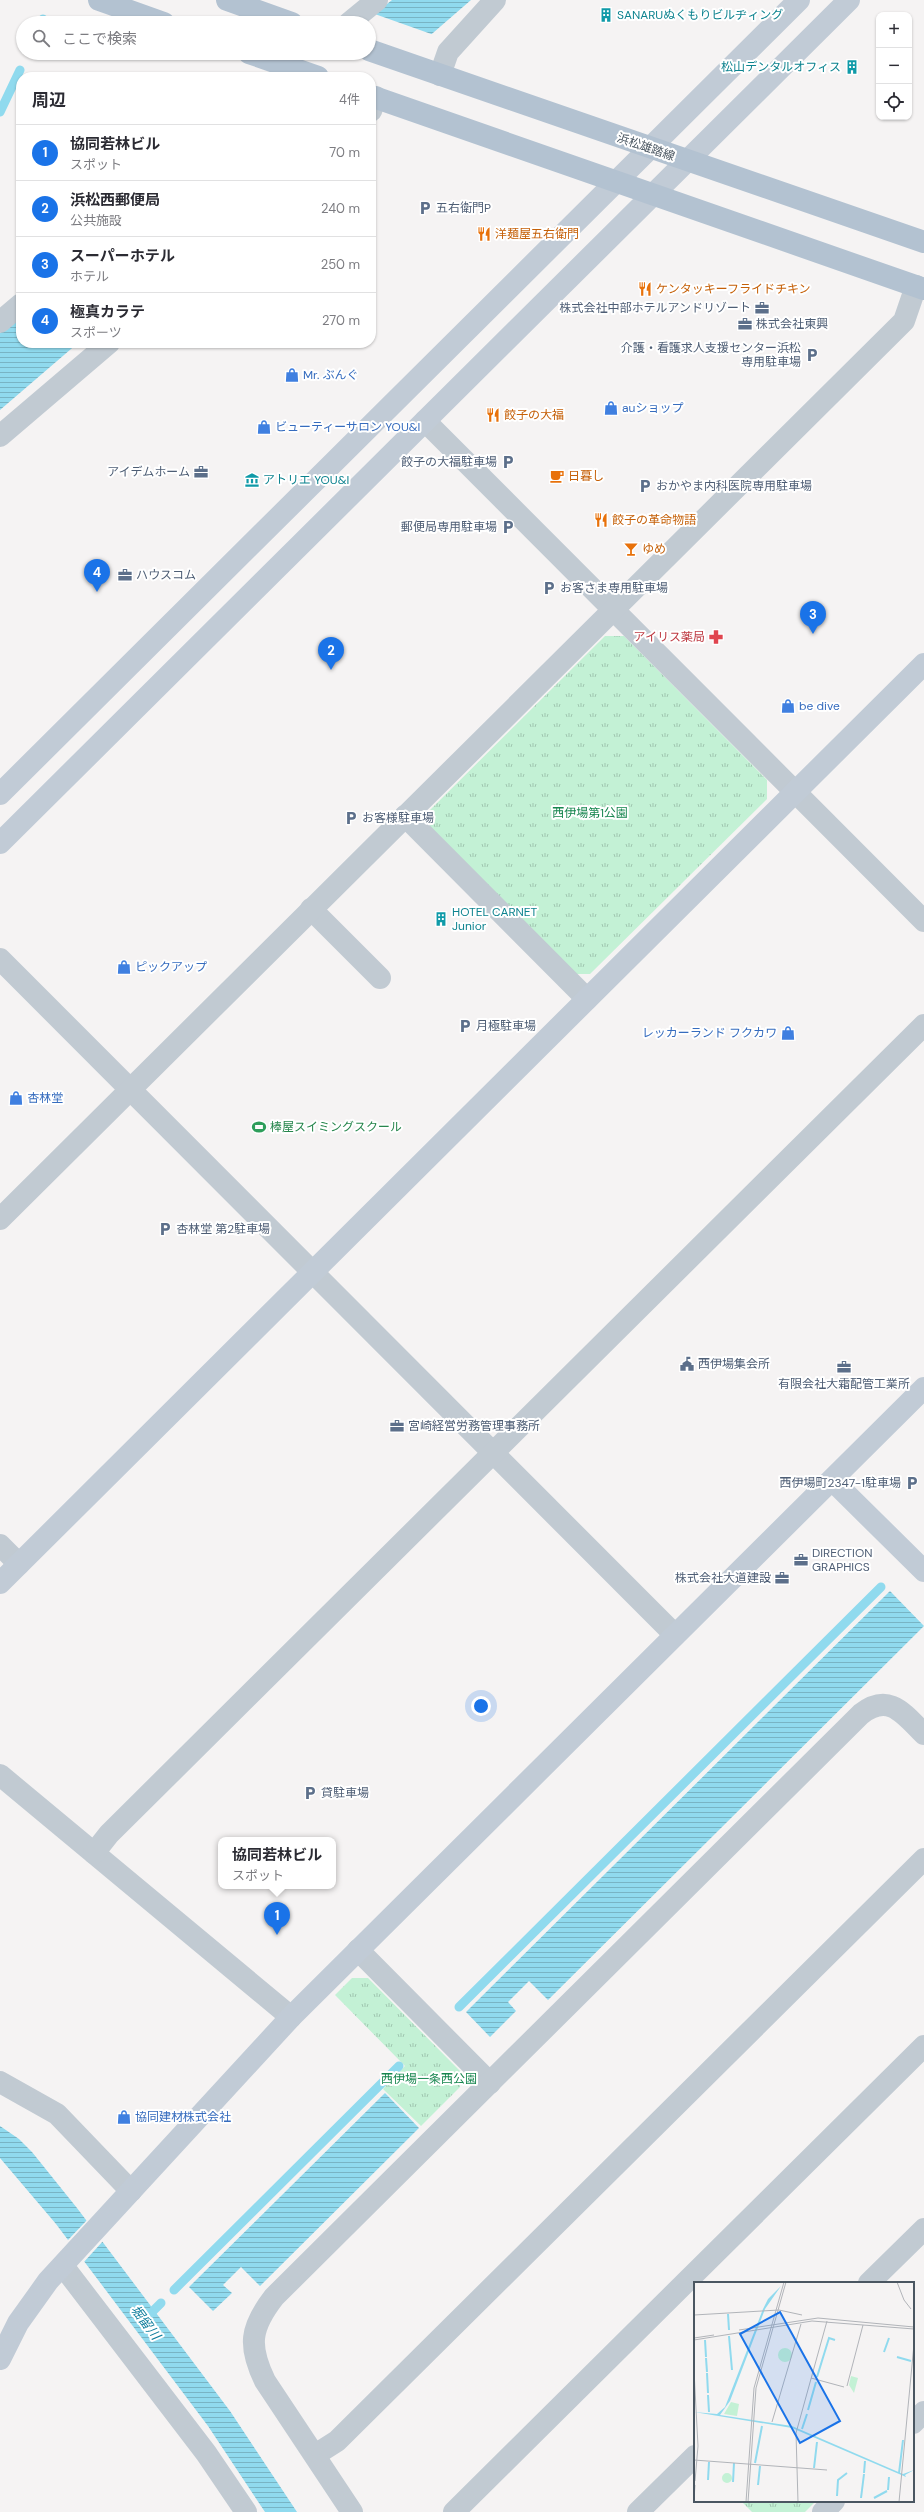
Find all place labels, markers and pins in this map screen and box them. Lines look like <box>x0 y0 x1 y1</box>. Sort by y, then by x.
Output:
building icon: SANARUぬくもりビルヂィング <box>598 7 614 23</box>
place label: SANARUぬくもりビルヂィング <box>617 7 783 23</box>
place label: 松山デンタルオフィス <box>721 59 841 75</box>
building icon: 松山デンタルオフィス <box>844 59 860 75</box>
parking icon: 五右衛門P <box>417 200 433 216</box>
place label: 五右衛門P <box>436 200 491 216</box>
restaurant icon: 洋麺屋五右衛門 <box>476 226 492 242</box>
place label: 洋麺屋五右衛門 <box>495 226 579 242</box>
restaurant icon: ケンタッキーフライドチキン <box>637 281 653 297</box>
place label: ケンタッキーフライドチキン <box>656 281 811 297</box>
place label: 株式会社中部ホテルアンドリゾート <box>559 300 751 316</box>
office icon: 株式会社中部ホテルアンドリゾート <box>754 300 770 316</box>
office icon: 株式会社東興 <box>737 316 753 332</box>
place label: 株式会社東興 <box>756 316 828 332</box>
place label: 介護・看護求人支援センター浜松 専用駐車場 <box>621 340 801 370</box>
parking icon: 介護・看護求人支援センター浜松 専用駐車場 <box>804 347 820 363</box>
shop icon: Mr. ぶんぐ <box>284 367 300 383</box>
place label: Mr. ぶんぐ <box>303 367 359 383</box>
shop icon: auショップ <box>603 400 619 416</box>
place label: auショップ <box>622 400 683 416</box>
restaurant icon: 餃子の大福 <box>485 407 501 423</box>
place label: 餃子の大福 <box>504 407 564 423</box>
shop icon: ビューティーサロン YOU&I <box>256 419 272 435</box>
place label: ビューティーサロン YOU&I <box>275 419 420 435</box>
place label: 餃子の大福駐車場 <box>401 454 497 470</box>
parking icon: 餃子の大福駐車場 <box>500 454 516 470</box>
place label: アイデムホーム <box>107 464 190 480</box>
office icon: アイデムホーム <box>193 464 209 480</box>
cafe icon: 日暮し <box>549 468 565 484</box>
place label: 日暮し <box>568 468 604 484</box>
museum icon: アトリエ YOU&I <box>244 472 260 488</box>
place label: アトリエ YOU&I <box>263 472 349 488</box>
parking icon: おかやま内科医院専用駐車場 <box>637 478 653 494</box>
place label: おかやま内科医院専用駐車場 <box>656 478 812 494</box>
restaurant icon: 餃子の革命物語 <box>593 512 609 528</box>
place label: 餃子の革命物語 <box>612 512 696 528</box>
place label: 郵便局専用駐車場 <box>401 519 497 535</box>
parking icon: 郵便局専用駐車場 <box>500 519 516 535</box>
bar icon: ゆめ <box>623 541 639 557</box>
place label: ゆめ <box>642 541 666 557</box>
pin: 4 <box>84 559 110 592</box>
office icon: ハウスコム <box>117 567 133 583</box>
place label: ハウスコム <box>136 567 196 583</box>
parking icon: お客さま専用駐車場 <box>541 580 557 596</box>
place label: お客さま専用駐車場 <box>560 580 668 596</box>
pin: 3 <box>800 601 826 634</box>
place label: アイリス薬局 <box>634 629 705 645</box>
pharmacy icon: アイリス薬局 <box>708 629 724 645</box>
pin: 2 <box>318 637 344 670</box>
shop icon: be dive <box>780 698 796 714</box>
place label: be dive <box>799 698 840 714</box>
parking icon: お客様駐車場 <box>343 810 359 826</box>
place label: お客様駐車場 <box>362 810 434 826</box>
place label: HOTEL CARNET Junior <box>452 904 538 934</box>
building icon: HOTEL CARNET Junior <box>433 911 449 927</box>
shop icon: ピックアップ <box>116 959 132 975</box>
place label: ピックアップ <box>135 959 207 975</box>
parking icon: 月極駐車場 <box>457 1018 473 1034</box>
place label: 月極駐車場 <box>476 1018 536 1034</box>
place label: レッカーランド フクカワ <box>642 1025 777 1041</box>
shop icon: レッカーランド フクカワ <box>780 1025 796 1041</box>
shop icon: 杏林堂 <box>8 1090 24 1106</box>
place label: 杏林堂 <box>27 1090 63 1106</box>
sports icon: 棒屋スイミングスクール <box>251 1119 267 1135</box>
place label: 棒屋スイミングスクール <box>270 1119 402 1135</box>
parking icon: 杏林堂 第2駐車場 <box>157 1221 173 1237</box>
place label: 杏林堂 第2駐車場 <box>176 1221 270 1237</box>
public building icon: 西伊場集会所 <box>679 1356 695 1372</box>
place label: 西伊場集会所 <box>698 1356 770 1372</box>
office icon: 有限会社大霜配管工業所 <box>836 1359 852 1375</box>
place label: 有限会社大霜配管工業所 <box>778 1376 910 1392</box>
office icon: 宮崎経営労務管理事務所 <box>389 1418 405 1434</box>
place label: 宮崎経営労務管理事務所 <box>408 1418 540 1434</box>
place label: 西伊場町2347-1駐車場 <box>779 1475 901 1491</box>
parking icon: 西伊場町2347-1駐車場 <box>904 1475 920 1491</box>
place label: DIRECTION GRAPHICS <box>812 1545 873 1575</box>
office icon: DIRECTION GRAPHICS <box>793 1552 809 1568</box>
place label: 株式会社大道建設 <box>675 1570 771 1586</box>
office icon: 株式会社大道建設 <box>774 1570 790 1586</box>
parking icon: 貸駐車場 <box>302 1785 318 1801</box>
place label: 貸駐車場 <box>321 1785 369 1801</box>
pin: 1 <box>264 1902 290 1935</box>
shop icon: 協同建材株式会社 <box>116 2109 132 2125</box>
place label: 協同建材株式会社 <box>135 2109 231 2125</box>

